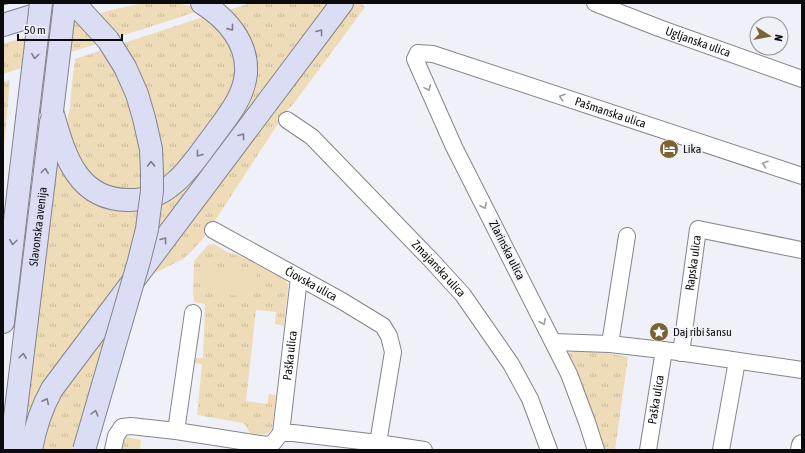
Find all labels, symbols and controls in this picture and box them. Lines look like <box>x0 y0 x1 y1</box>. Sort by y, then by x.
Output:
scale bar <box>18 16 122 42</box>
north arrow <box>749 16 789 56</box>
text: 50 m <box>24 23 46 37</box>
one-way arrow <box>226 24 233 31</box>
street label: Ugljanska ulica <box>663 24 732 60</box>
one-way arrow <box>315 30 322 37</box>
text: N <box>772 34 785 42</box>
one-way arrow <box>30 53 39 59</box>
one-way arrow <box>423 84 431 92</box>
one-way arrow <box>558 93 565 101</box>
street label: Pašmanska ulica <box>573 94 648 131</box>
one-way arrow <box>237 134 244 141</box>
hotel icon: Lika <box>658 138 680 160</box>
place label: Lika <box>683 142 701 156</box>
one-way arrow <box>197 150 204 157</box>
one-way arrow <box>762 160 769 169</box>
one-way arrow <box>147 161 156 167</box>
one-way arrow <box>40 168 49 174</box>
street label: Slavonska avenija <box>26 186 50 267</box>
one-way arrow <box>479 201 487 209</box>
street label: Zlarinska ulica <box>486 218 528 282</box>
street label: Rapska ulica <box>683 234 704 291</box>
one-way arrow <box>159 237 166 244</box>
street label: Zmajanska ulica <box>409 237 468 300</box>
one-way arrow <box>8 239 17 245</box>
street label: Čiovska ulica <box>283 264 340 304</box>
one-way arrow <box>538 317 546 325</box>
place icon: Daj ribi šansu <box>648 321 670 343</box>
place label: Daj ribi šansu <box>673 325 732 339</box>
street label: Paška ulica <box>280 330 300 381</box>
one-way arrow <box>18 353 27 359</box>
street label: Paška ulica <box>645 374 667 425</box>
one-way arrow <box>41 398 49 406</box>
one-way arrow <box>90 409 99 416</box>

